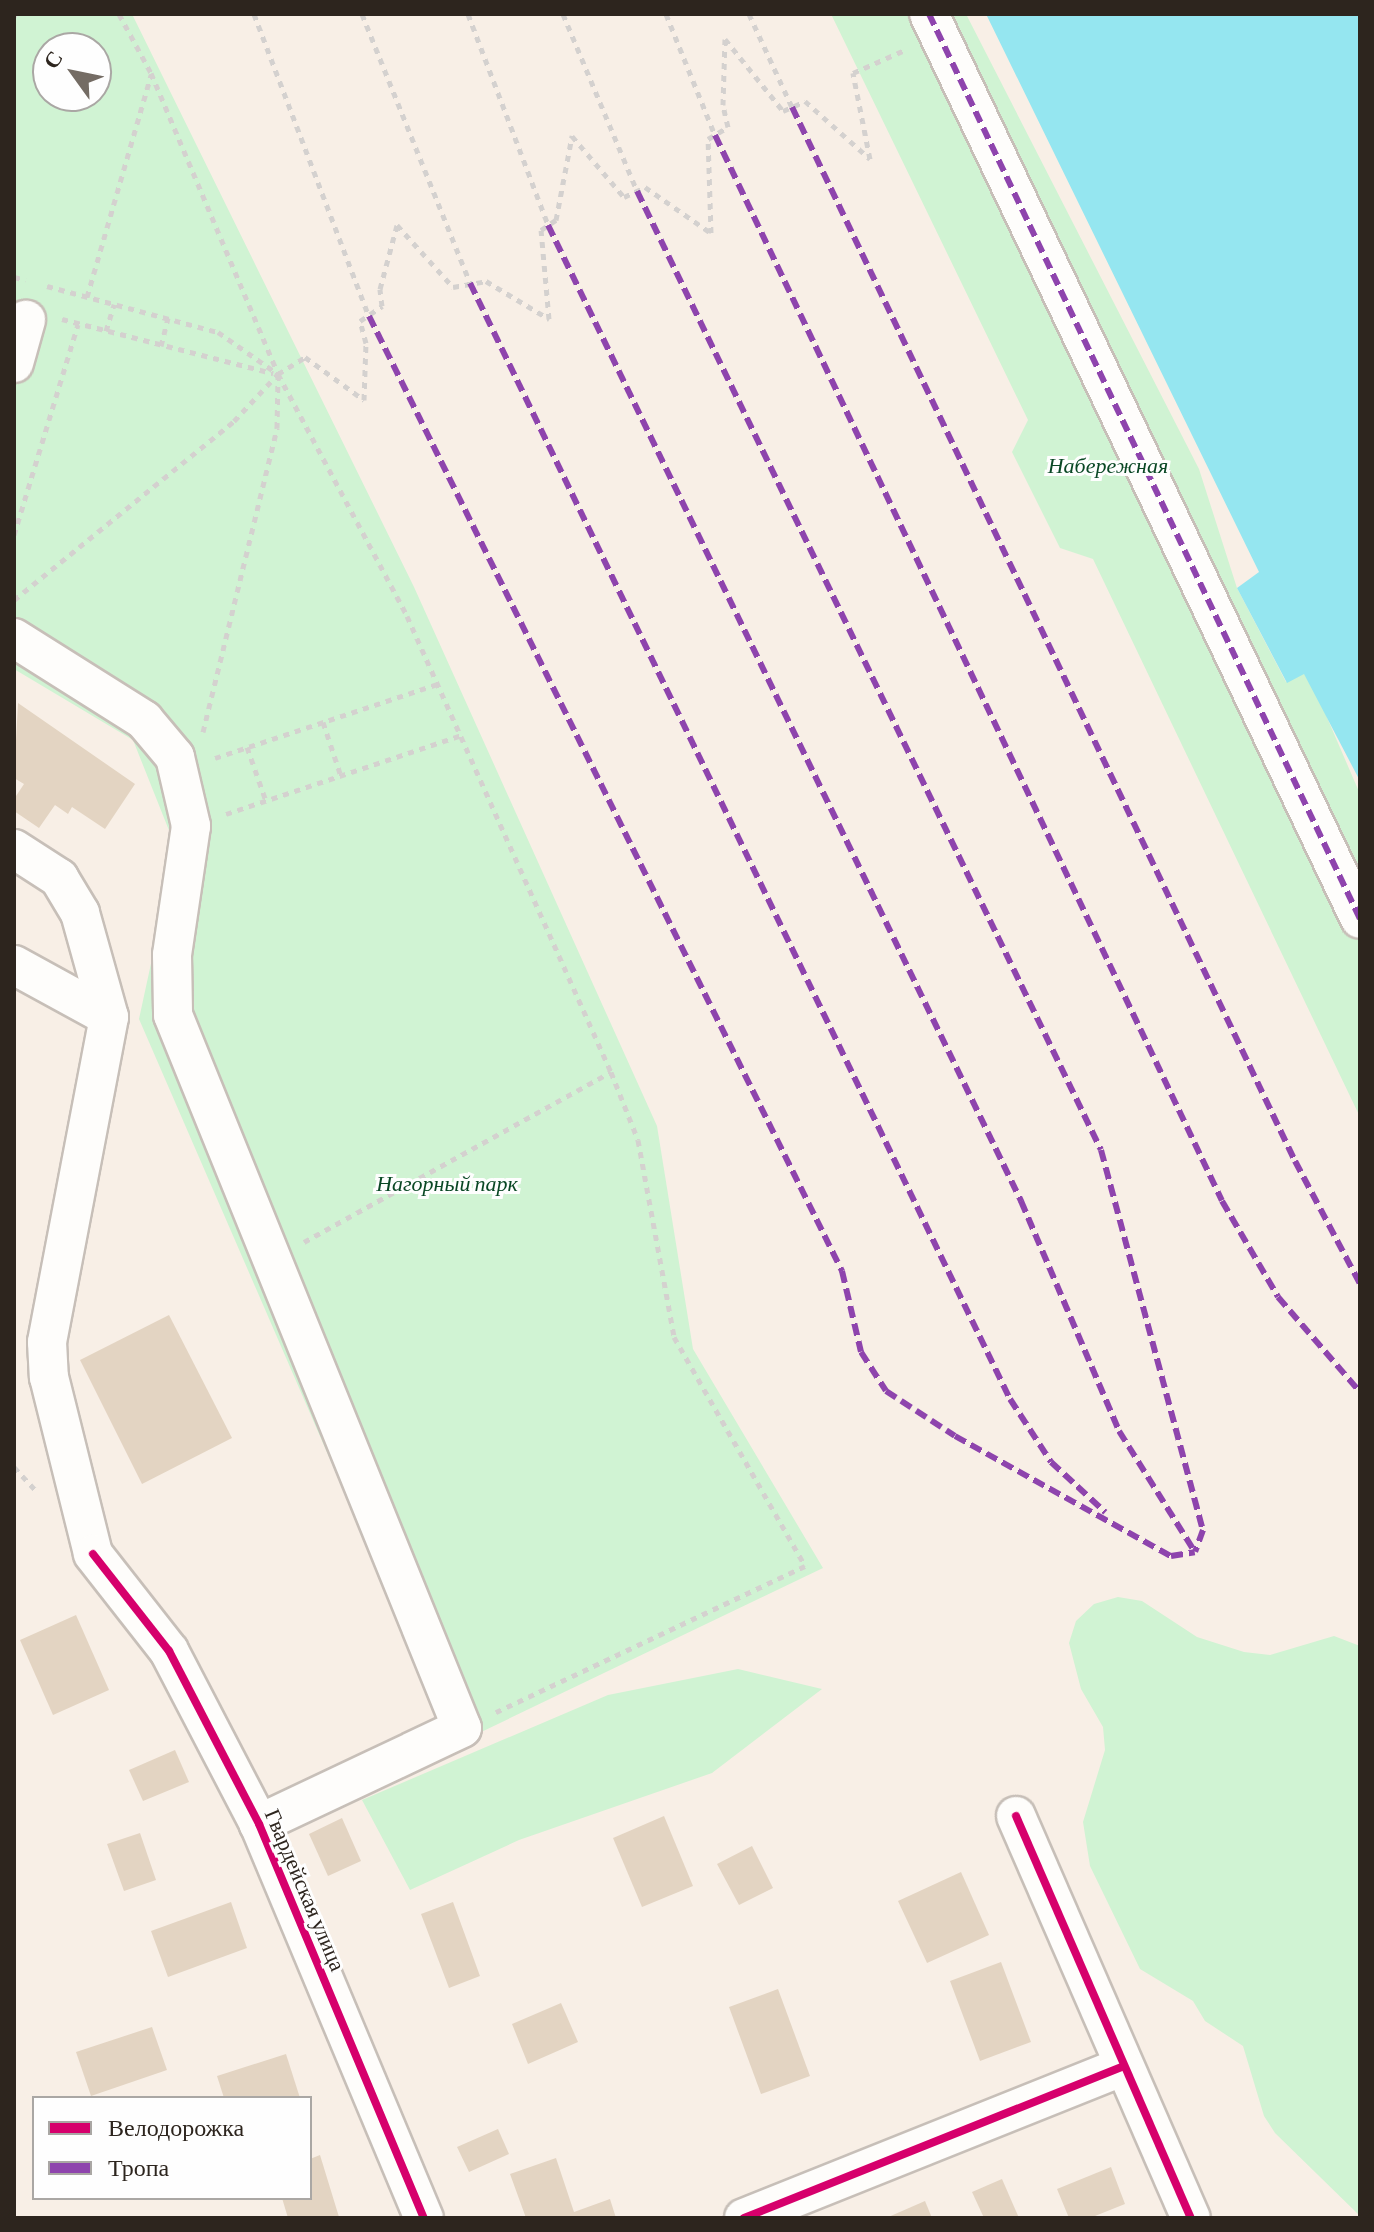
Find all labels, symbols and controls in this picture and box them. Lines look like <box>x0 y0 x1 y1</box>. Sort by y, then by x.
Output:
north arrow <box>32 32 112 112</box>
text: С <box>38 46 68 73</box>
park label: Набережная <box>1048 453 1168 479</box>
park label: Нагорный парк <box>376 1171 518 1197</box>
street label: Гвардейская улица <box>259 1805 351 1975</box>
legend <box>32 2096 312 2200</box>
text: Велодорожка <box>108 2114 244 2141</box>
text: Тропа <box>108 2154 169 2181</box>

